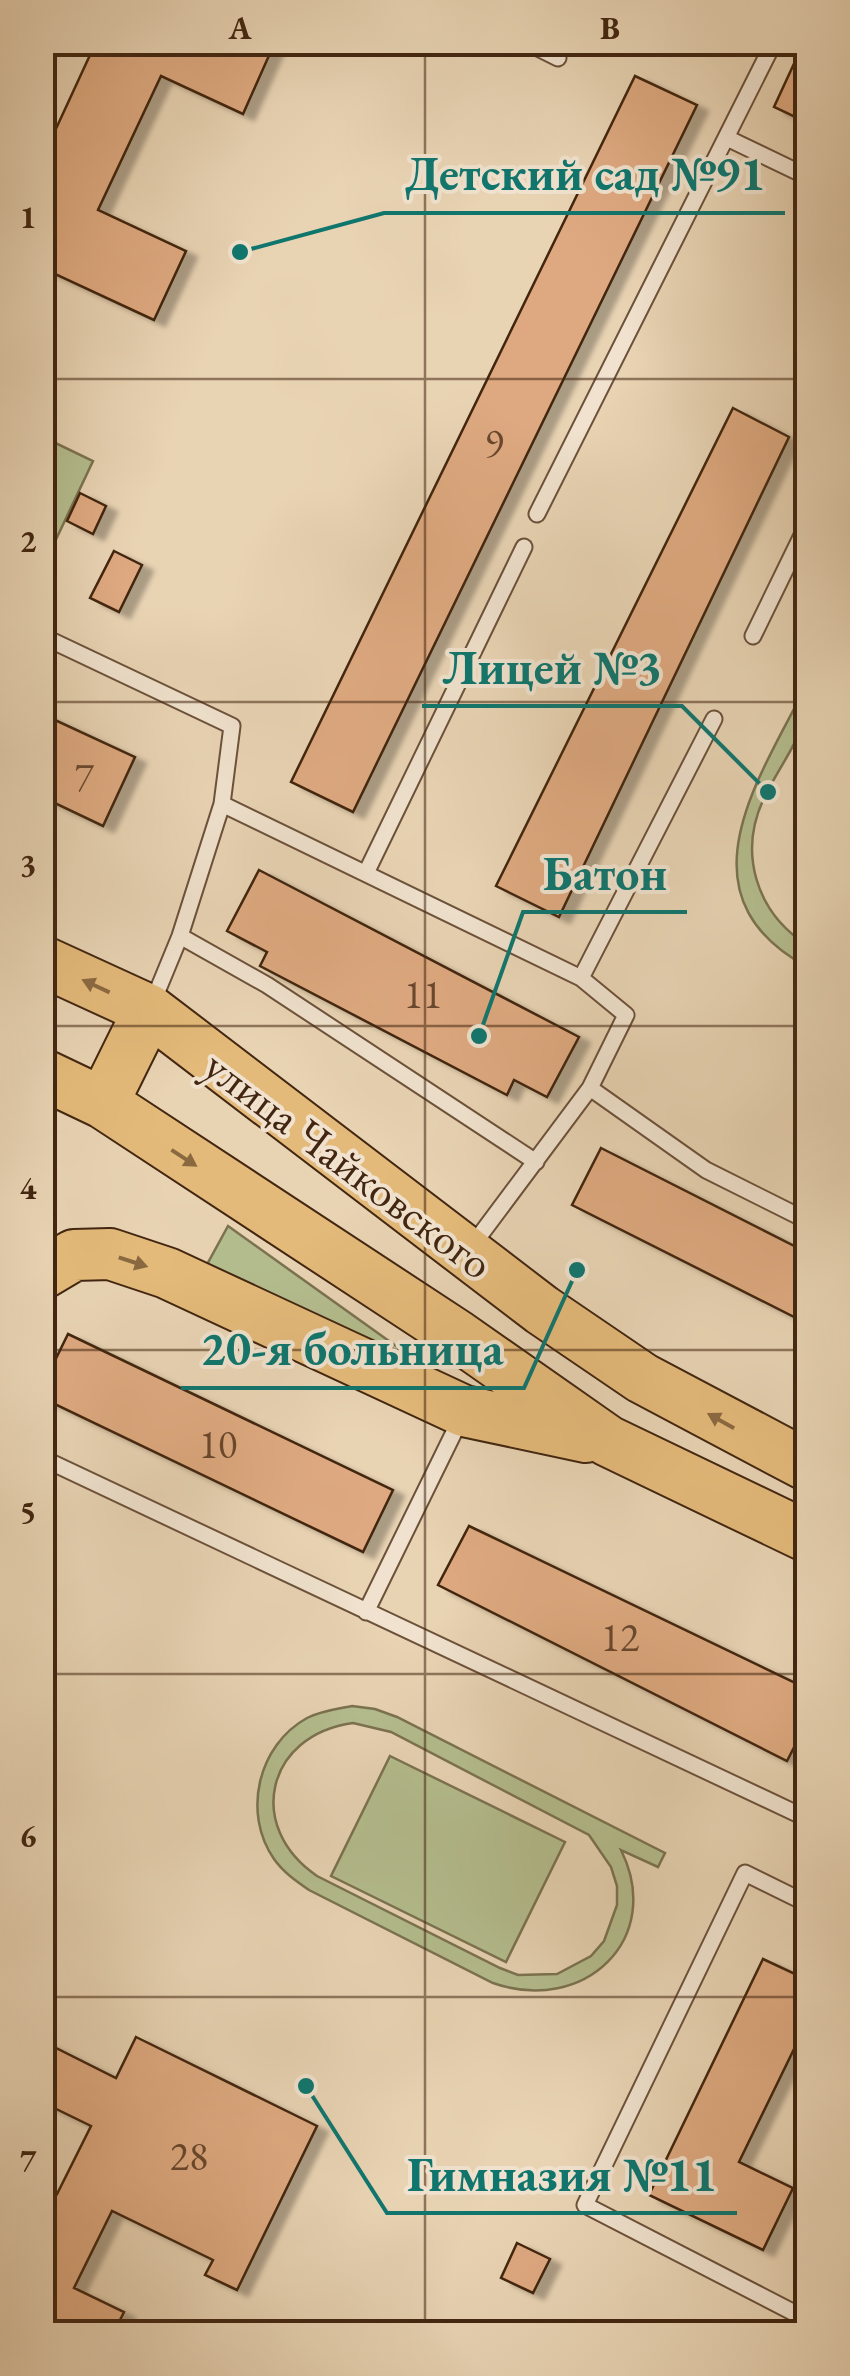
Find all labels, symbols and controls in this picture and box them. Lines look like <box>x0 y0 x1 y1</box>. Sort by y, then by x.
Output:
text: A <box>227 7 252 49</box>
text: B <box>600 7 620 49</box>
callout: Детский сад №91 <box>384 135 785 213</box>
text: Детский сад №91 <box>405 142 765 204</box>
text: 1 <box>20 196 36 238</box>
house number: 9 <box>484 417 504 469</box>
text: 2 <box>20 520 37 562</box>
callout: Лицей №3 <box>422 628 682 706</box>
text: Лицей №3 <box>442 636 662 698</box>
house number: 7 <box>74 751 94 803</box>
callout: Батон <box>523 834 687 912</box>
text: Батон <box>543 842 667 904</box>
text: 3 <box>20 844 36 886</box>
house number: 11 <box>404 968 442 1020</box>
one-way arrow <box>81 977 110 994</box>
street label: улица Чайковского <box>193 1036 505 1292</box>
one-way arrow <box>170 1148 198 1166</box>
text: 4 <box>20 1167 38 1209</box>
one-way arrow <box>119 1255 149 1270</box>
callout: 20-я больница <box>181 1310 524 1388</box>
text: 20-я больница <box>200 1317 505 1379</box>
one-way arrow <box>707 1413 735 1431</box>
house number: 10 <box>199 1418 237 1470</box>
text: 5 <box>20 1491 36 1533</box>
house number: 12 <box>601 1611 639 1663</box>
text: 6 <box>20 1815 37 1857</box>
house number: 28 <box>170 2130 208 2182</box>
callout: Гимназия №11 <box>387 2135 737 2213</box>
text: 7 <box>20 2139 37 2181</box>
text: Гимназия №11 <box>407 2143 717 2205</box>

